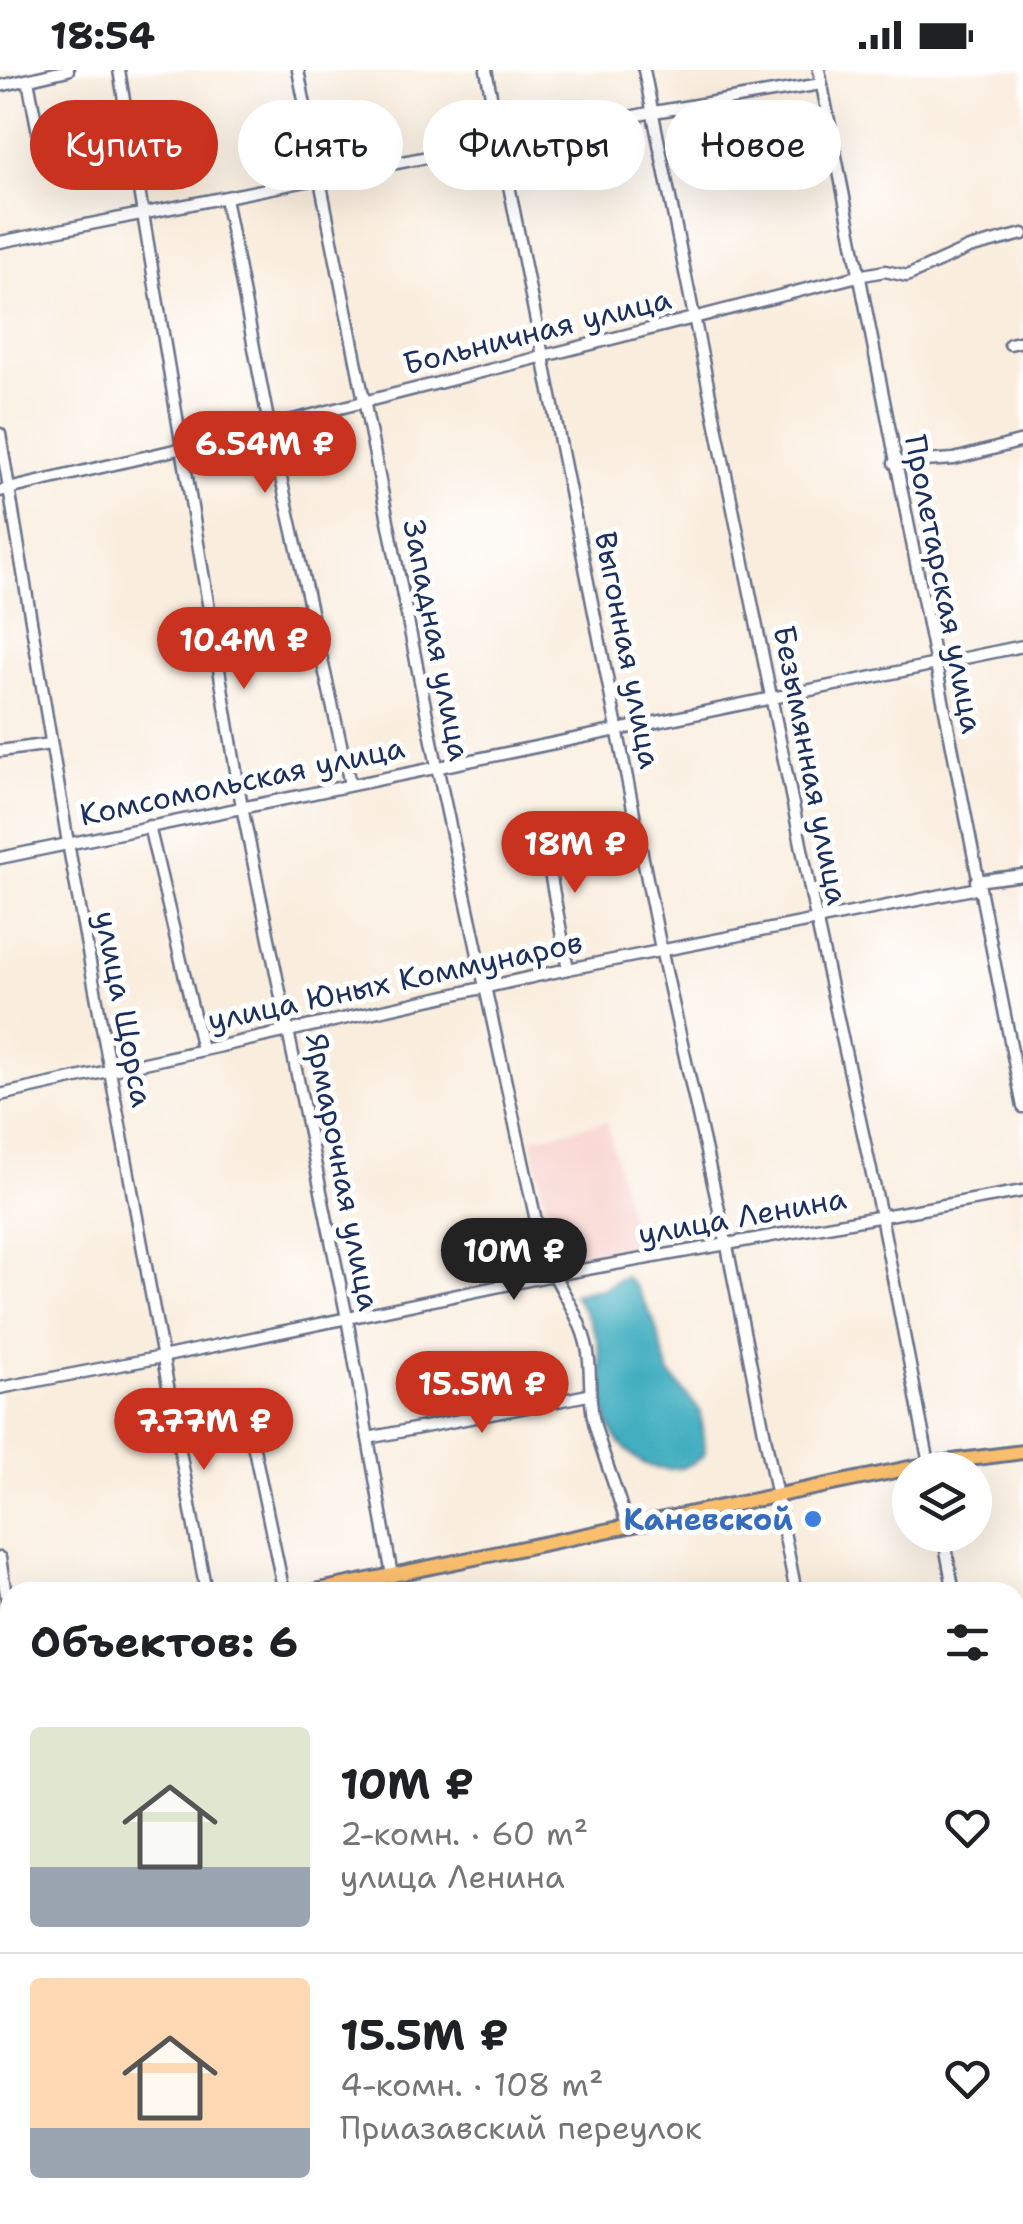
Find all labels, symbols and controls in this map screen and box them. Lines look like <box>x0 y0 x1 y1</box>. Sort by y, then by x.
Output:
text: 18:54 <box>50 10 155 61</box>
chip: Купить <box>30 100 218 190</box>
chip: Снять <box>238 100 403 190</box>
chip: Фильтры <box>423 100 645 190</box>
chip: Новое <box>665 100 841 190</box>
street label: Больничная улица <box>399 278 676 384</box>
pin: 6.54M ₽ <box>173 411 357 496</box>
text: 6.54M ₽ <box>195 422 335 465</box>
street label: Пролетарская улица <box>895 431 993 737</box>
street label: Западная улица <box>393 516 481 764</box>
street label: Выгонная улица <box>585 528 671 772</box>
pin: 10.4M ₽ <box>152 607 336 692</box>
text: 10.4M ₽ <box>179 618 309 661</box>
street label: Безымянная улица <box>764 622 858 909</box>
street label: Комсомольская улица <box>76 726 408 835</box>
pin: 18M ₽ <box>505 811 645 896</box>
text: 18M ₽ <box>523 822 627 865</box>
street label: улица Щорса <box>85 907 163 1111</box>
street label: улица Юных Коммунаров <box>204 921 586 1041</box>
street label: Ярмарочная улица <box>296 1030 390 1314</box>
street label: улица Ленина <box>635 1177 850 1254</box>
pin: 10M ₽ <box>444 1218 584 1303</box>
text: 10M ₽ <box>463 1229 565 1272</box>
pin: 15.5M ₽ <box>390 1351 574 1436</box>
text: 15.5M ₽ <box>418 1362 546 1405</box>
pin: 7.77M ₽ <box>112 1388 296 1473</box>
text: 7.77M ₽ <box>136 1399 272 1442</box>
map controls <box>892 1452 992 1552</box>
button: layers <box>892 1452 992 1552</box>
place label: Каневской <box>624 1499 793 1540</box>
marker: Каневской <box>802 1508 824 1530</box>
text: Объектов: 6 <box>30 1614 298 1670</box>
icon: filters <box>940 1615 995 1670</box>
text: 10M ₽ <box>340 1756 474 1812</box>
icon: home <box>110 1767 230 1887</box>
icon: heart <box>940 1800 995 1855</box>
text: 2-комн. · 60 m² <box>340 1812 588 1855</box>
text: улица Ленина <box>340 1855 565 1898</box>
text: 15.5M ₽ <box>340 2007 509 2063</box>
icon: home <box>110 2018 230 2138</box>
icon: heart <box>940 2051 995 2106</box>
text: 4-комн. · 108 m² <box>340 2063 604 2106</box>
text: Приазавский переулок <box>340 2106 702 2149</box>

